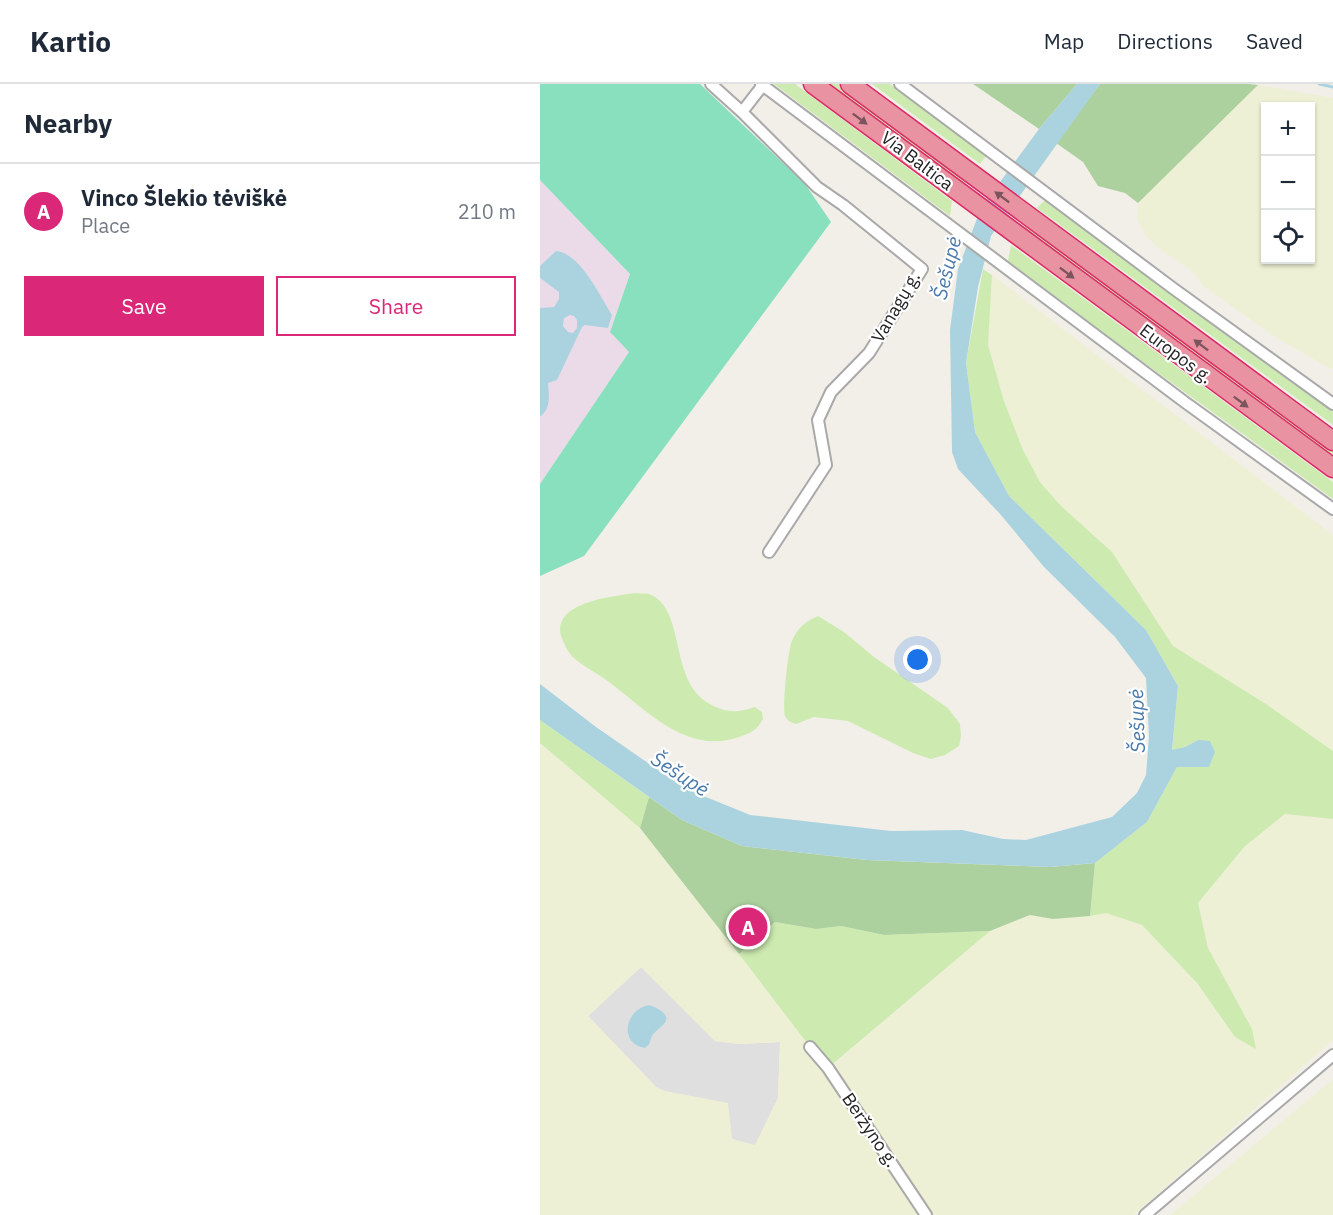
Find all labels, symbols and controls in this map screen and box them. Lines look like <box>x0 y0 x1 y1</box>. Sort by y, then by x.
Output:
text: Kartio <box>30 23 111 60</box>
text: Map <box>1044 27 1084 55</box>
text: Directions <box>1117 27 1213 55</box>
text: Saved <box>1246 27 1303 55</box>
map controls <box>1261 102 1315 264</box>
button: + <box>1261 102 1315 156</box>
text: Nearby <box>24 106 112 140</box>
one-way arrow <box>852 113 868 125</box>
street label: Via Baltica <box>876 126 958 196</box>
button: − <box>1261 156 1315 210</box>
text: Vinco Šlekio tėviškė <box>81 183 287 212</box>
one-way arrow <box>994 191 1010 203</box>
text: A <box>37 198 50 225</box>
text: 210 m <box>458 198 516 225</box>
button: locate <box>1261 210 1315 264</box>
text: Place <box>81 212 130 239</box>
water label: Šešupė <box>926 234 967 302</box>
one-way arrow <box>1060 266 1075 278</box>
street label: Vanagų g. <box>866 267 925 346</box>
button: Save <box>24 276 264 336</box>
button: Share <box>276 276 516 336</box>
street label: Europos g. <box>1135 319 1217 389</box>
one-way arrow <box>1193 339 1209 351</box>
one-way arrow <box>1233 395 1248 407</box>
your location <box>903 645 932 674</box>
water label: Šešupė <box>1122 689 1151 754</box>
water label: Šešupė <box>646 745 715 802</box>
pin: A <box>728 904 768 950</box>
street label: Beržyno g. <box>837 1088 904 1171</box>

